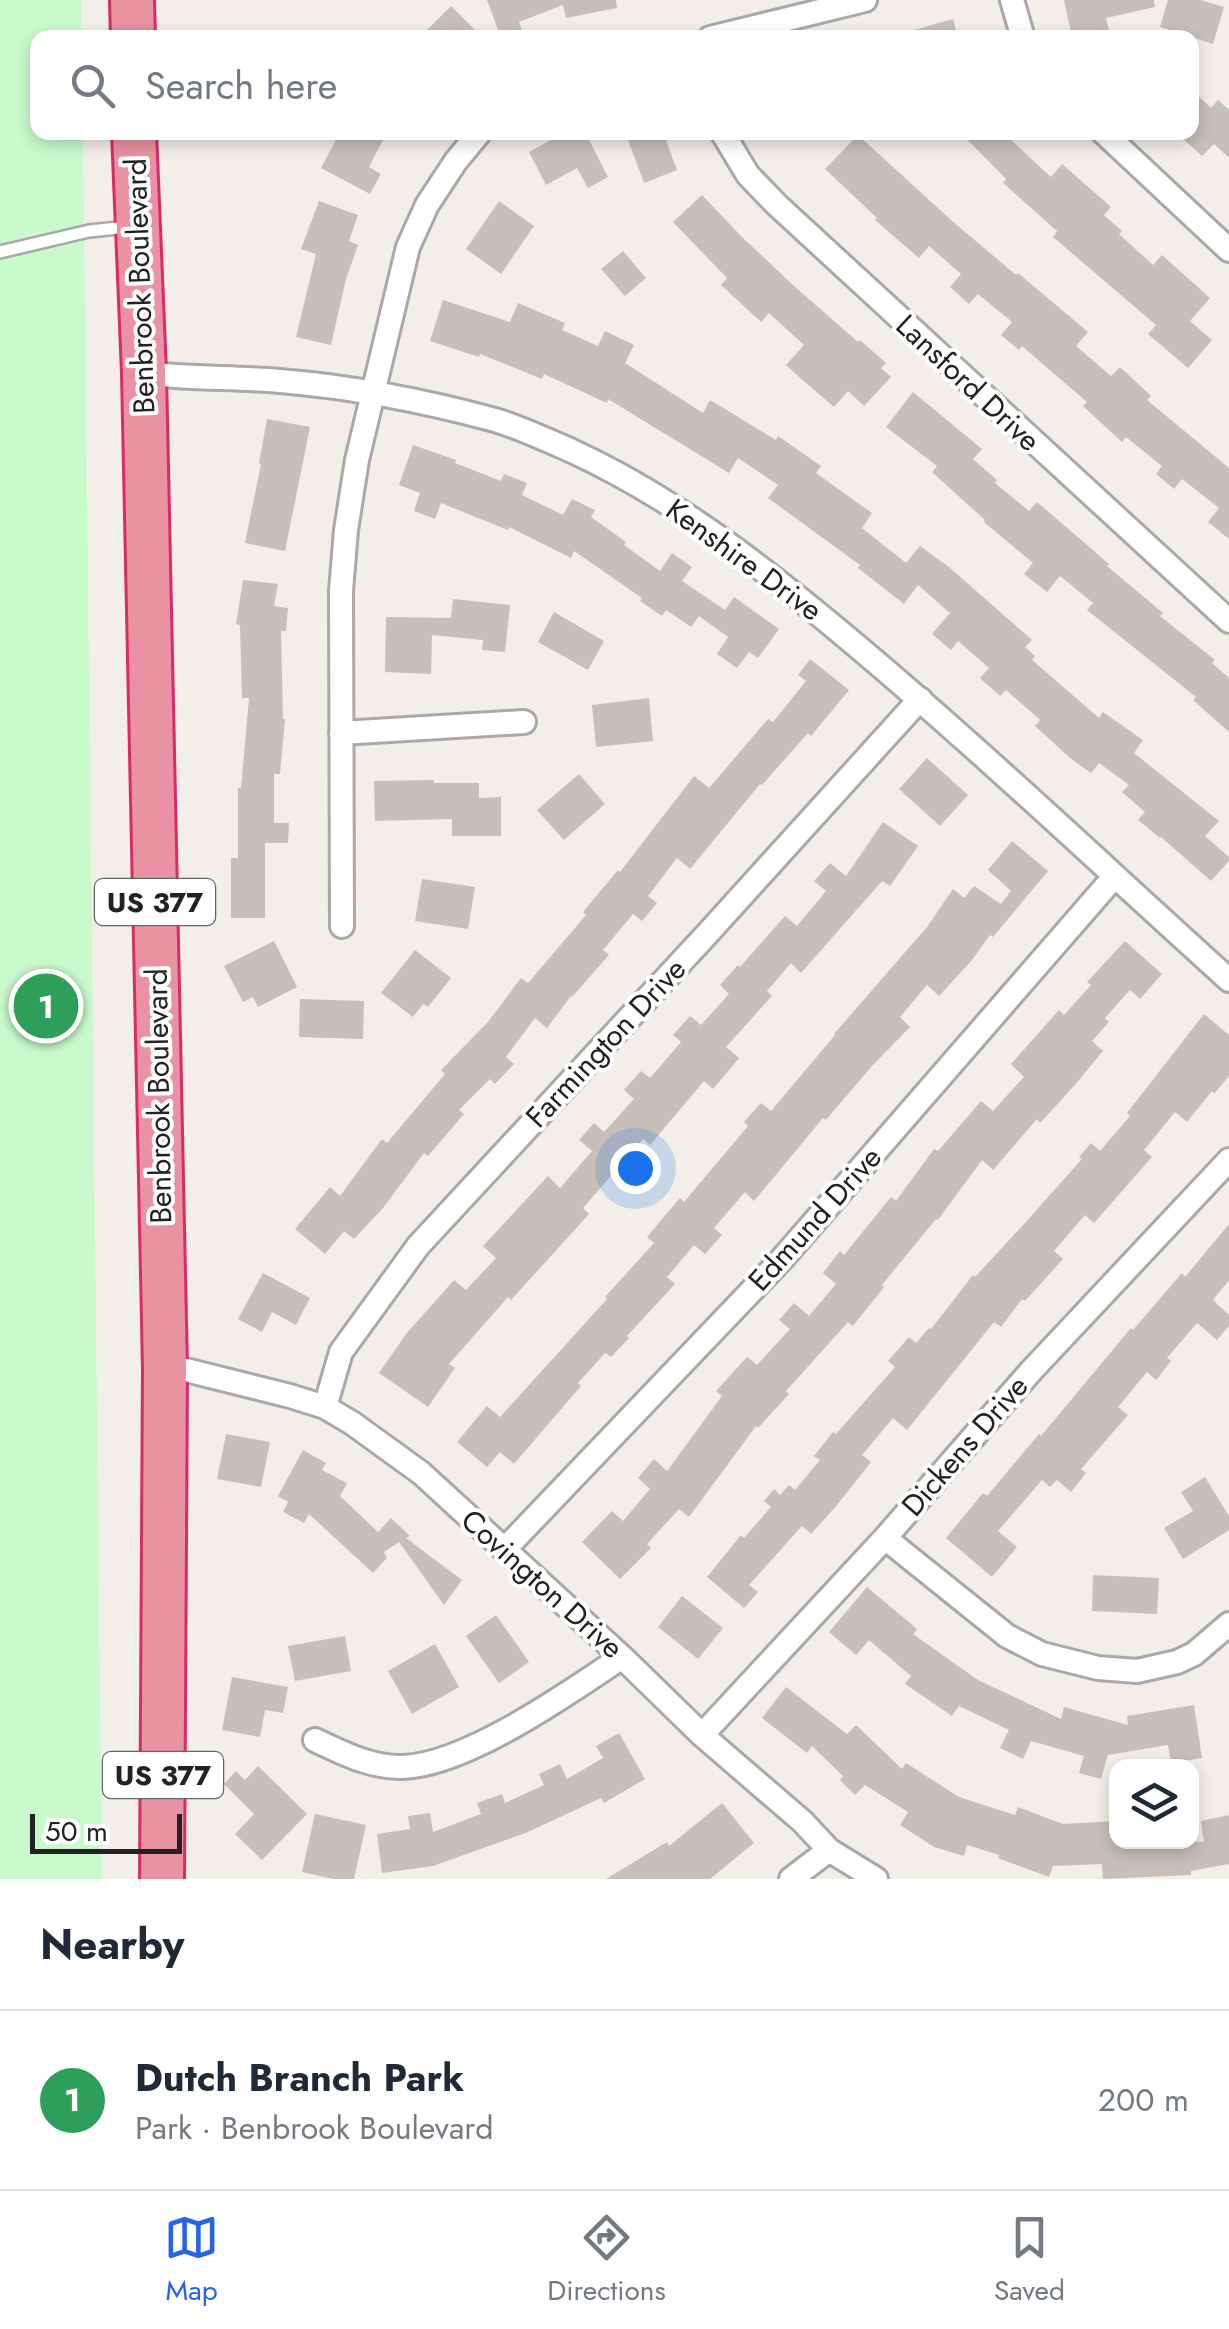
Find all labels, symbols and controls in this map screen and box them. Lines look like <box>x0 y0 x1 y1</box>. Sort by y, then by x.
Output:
search box <box>30 30 1199 140</box>
icon: search <box>65 58 120 113</box>
text: Search here <box>145 58 337 113</box>
street label: Benbrook Boulevard <box>114 158 165 415</box>
street label: Lansford Drive <box>886 304 1050 461</box>
street label: Kenshire Drive <box>657 488 831 631</box>
road number: US 377 <box>95 879 215 925</box>
street label: Farmington Drive <box>516 948 696 1137</box>
pin: 1 <box>13 968 78 1044</box>
street label: Benbrook Boulevard <box>135 968 182 1224</box>
street label: Edmund Drive <box>738 1137 891 1300</box>
your location <box>610 1143 661 1194</box>
street label: Dickens Drive <box>891 1366 1038 1526</box>
street label: Covington Drive <box>452 1499 633 1668</box>
road number: US 377 <box>103 1752 223 1798</box>
map controls <box>1109 1759 1199 1849</box>
button: layers <box>1109 1759 1199 1849</box>
scale bar <box>30 1809 182 1854</box>
text: 50 m <box>45 1811 108 1852</box>
text: Nearby <box>40 1914 184 1975</box>
text: Dutch Branch Park <box>135 2050 464 2105</box>
text: 1 <box>64 2077 81 2123</box>
text: 200 m <box>1098 2077 1189 2123</box>
text: Park · Benbrook Boulevard <box>135 2105 494 2151</box>
tab: Map <box>164 2210 219 2311</box>
tab: Directions <box>547 2210 666 2311</box>
tab: Saved <box>994 2210 1065 2311</box>

